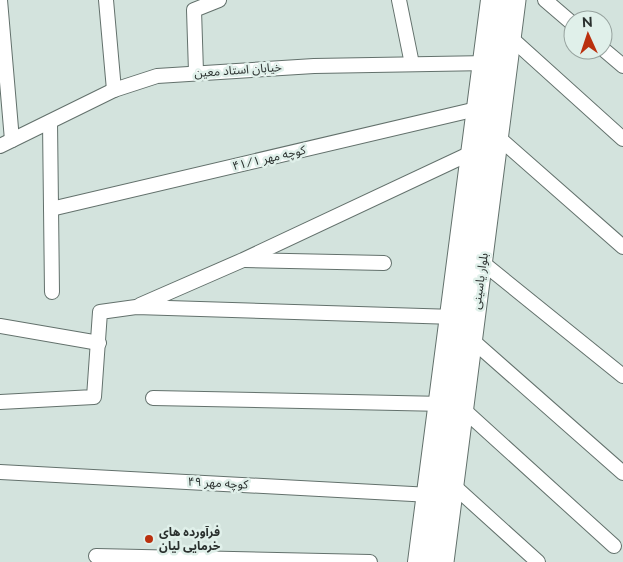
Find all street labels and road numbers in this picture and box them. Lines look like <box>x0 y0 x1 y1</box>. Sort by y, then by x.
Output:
street label: خیابان استاد معین <box>194 60 282 80</box>
street label: کوچه مهر ۴۱/۱ <box>231 143 308 174</box>
street label: بلوار یاسینی <box>469 252 491 310</box>
street label: کوچه مهر ۴۹ <box>187 474 250 493</box>

